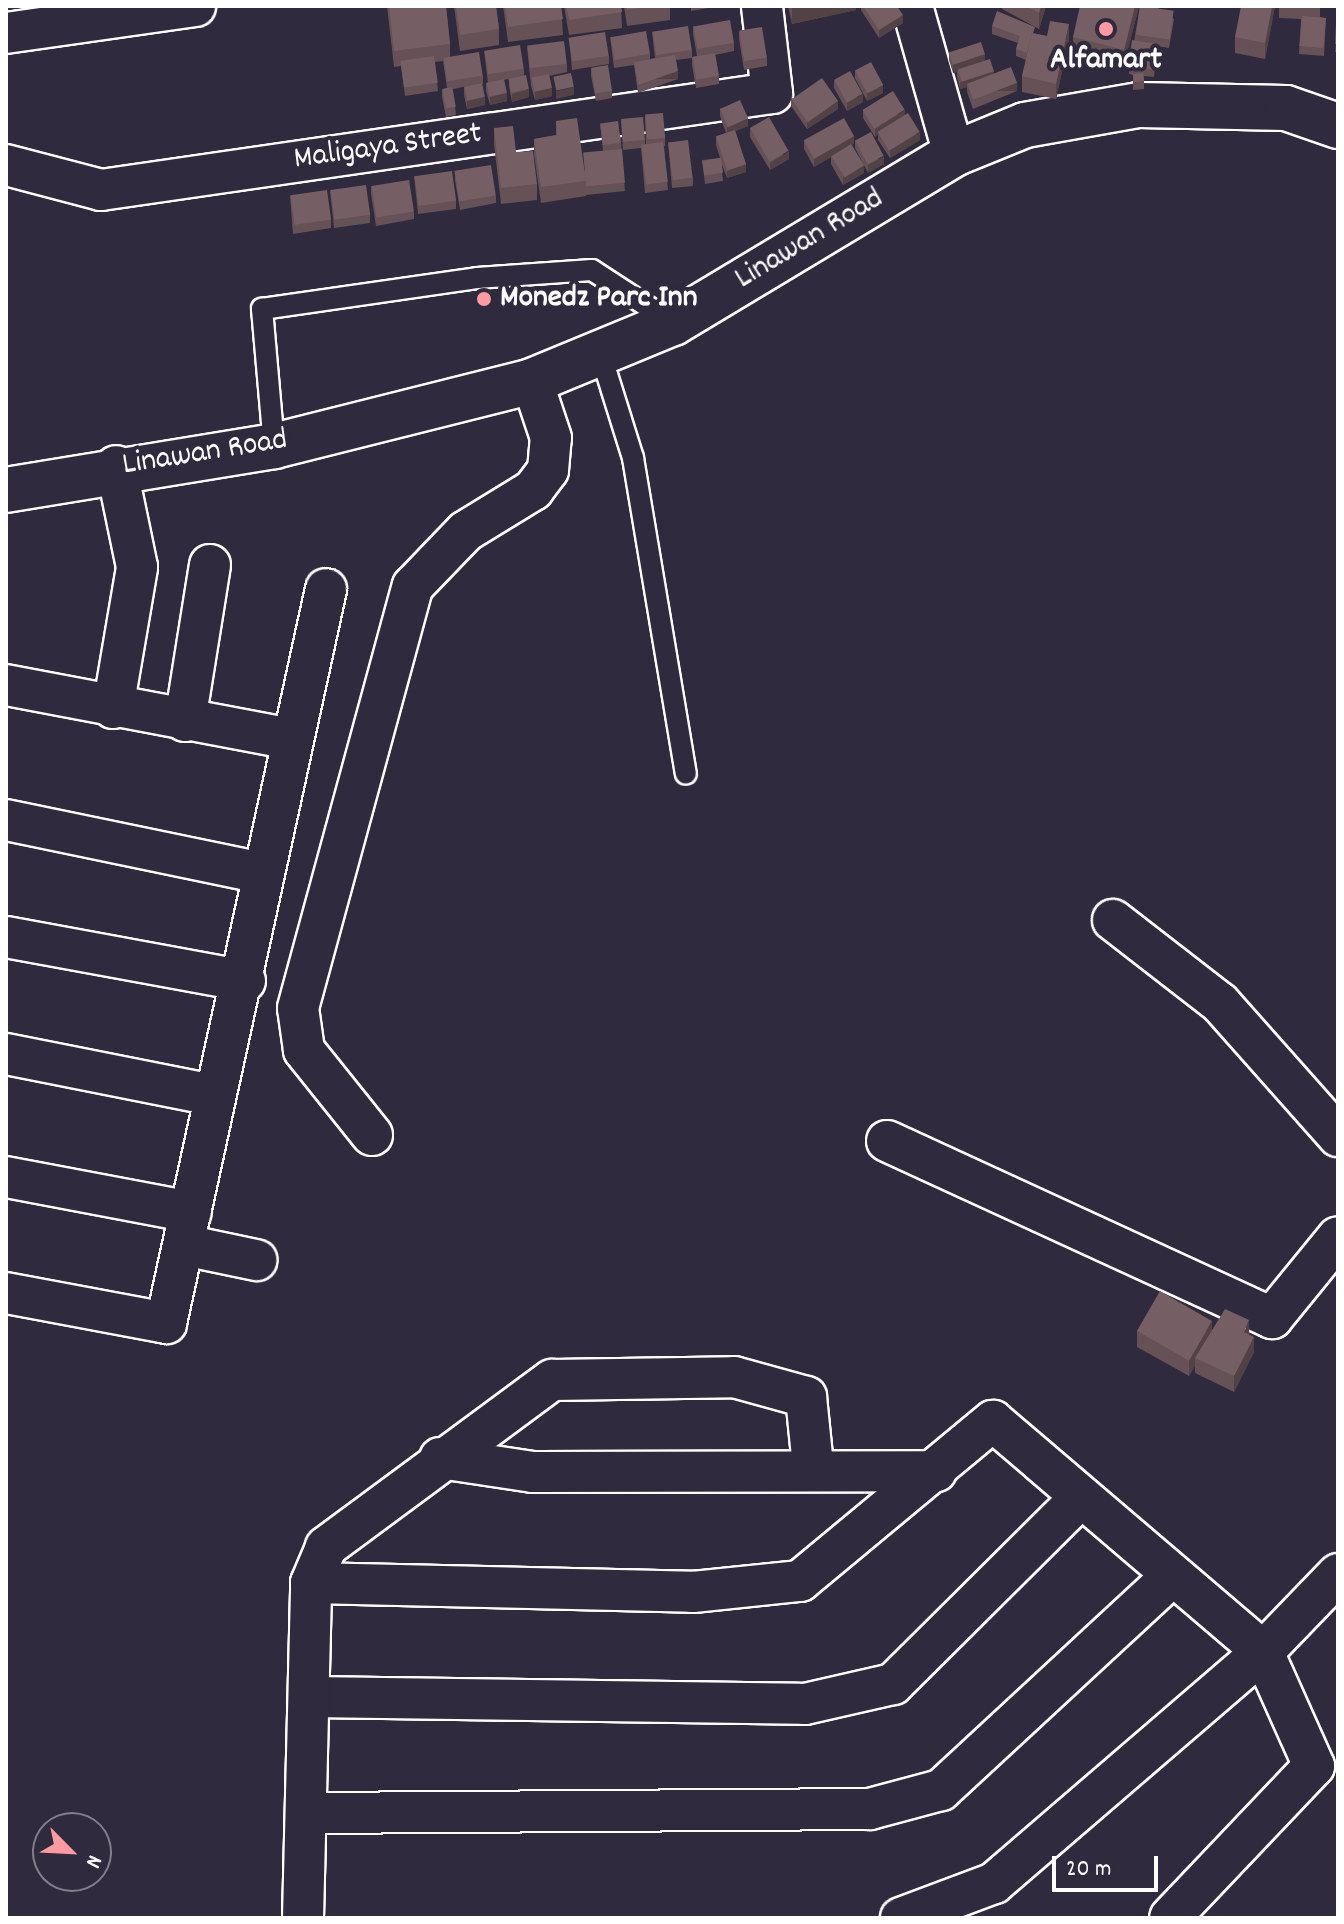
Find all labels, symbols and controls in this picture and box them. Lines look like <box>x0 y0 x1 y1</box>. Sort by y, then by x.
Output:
marker: Alfamart <box>1097 20 1115 38</box>
place label: Alfamart <box>1050 42 1162 80</box>
street label: Maligaya Street <box>292 116 484 180</box>
street label: Linawan Road <box>729 181 891 299</box>
place label: Monedz Parc Inn <box>500 280 697 318</box>
marker: Monedz Parc Inn <box>475 290 493 308</box>
street label: Linawan Road <box>120 422 290 486</box>
north arrow <box>32 1812 112 1892</box>
scale bar <box>1056 1840 1162 1890</box>
text: N <box>76 1850 109 1872</box>
text: 20 m <box>1066 1853 1112 1887</box>

